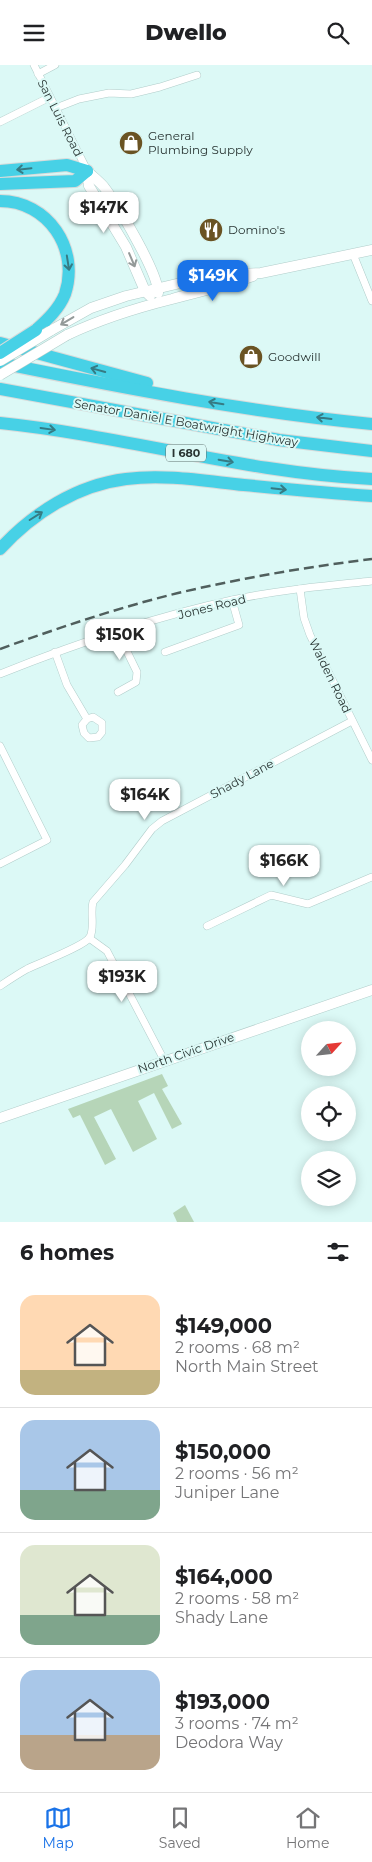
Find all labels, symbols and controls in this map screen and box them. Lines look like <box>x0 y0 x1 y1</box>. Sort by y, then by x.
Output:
icon: menu <box>20 19 48 47</box>
text: Dwello <box>145 19 227 46</box>
icon: search <box>324 19 352 47</box>
street label: San Luis Road <box>35 77 86 159</box>
place label: General Plumbing Supply <box>148 128 253 157</box>
shop icon: General Plumbing Supply <box>118 130 144 156</box>
one-way arrow <box>16 164 32 174</box>
pin: $147K <box>69 191 139 234</box>
text: $147K <box>80 198 128 217</box>
restaurant icon: Domino's <box>198 217 224 243</box>
place label: Domino's <box>228 222 285 237</box>
one-way arrow <box>127 252 137 267</box>
one-way arrow <box>63 254 73 270</box>
pin: $149K <box>178 259 248 302</box>
text: $149K <box>188 266 238 285</box>
one-way arrow <box>61 316 75 326</box>
shop icon: Goodwill <box>238 344 264 370</box>
place label: Goodwill <box>268 349 321 364</box>
one-way arrow <box>90 365 106 374</box>
street label: Senator Daniel E Boatwright Highway <box>73 395 300 450</box>
one-way arrow <box>209 397 225 407</box>
one-way arrow <box>316 413 332 423</box>
one-way arrow <box>40 424 56 434</box>
road number: I 680 <box>166 444 206 461</box>
one-way arrow <box>217 456 233 466</box>
one-way arrow <box>271 484 287 493</box>
one-way arrow <box>28 511 42 521</box>
street label: Jones Road <box>175 591 247 622</box>
pin: $150K <box>85 619 155 661</box>
text: $150K <box>96 625 144 644</box>
street label: Walden Road <box>306 636 355 715</box>
street label: Shady Lane <box>207 756 276 802</box>
pin: $164K <box>110 779 180 821</box>
text: $164K <box>120 785 170 804</box>
pin: $166K <box>249 845 319 887</box>
text: $166K <box>260 851 308 870</box>
pin: $193K <box>87 961 157 1003</box>
text: $193K <box>98 967 146 986</box>
north arrow <box>301 1021 356 1076</box>
map controls <box>301 1021 356 1206</box>
street label: North Civic Drive <box>136 1029 236 1076</box>
button: locate <box>301 1086 356 1141</box>
button: layers <box>301 1151 356 1206</box>
icon: filters <box>324 1238 352 1266</box>
text: 6 homes <box>20 1240 114 1265</box>
text: $149,000 <box>175 1313 272 1338</box>
icon: home <box>60 1315 120 1375</box>
text: 2 rooms · 68 m² <box>175 1338 300 1357</box>
text: North Main Street <box>175 1357 319 1376</box>
text: $150,000 <box>175 1439 271 1464</box>
icon: home <box>60 1440 120 1500</box>
text: 2 rooms · 56 m² <box>175 1464 299 1483</box>
text: Juniper Lane <box>175 1483 279 1502</box>
text: $164,000 <box>175 1564 273 1589</box>
icon: home <box>60 1565 120 1625</box>
text: 2 rooms · 58 m² <box>175 1589 299 1608</box>
text: Shady Lane <box>175 1608 268 1627</box>
text: $193,000 <box>175 1689 270 1714</box>
icon: home <box>60 1690 120 1750</box>
text: 3 rooms · 74 m² <box>175 1714 299 1733</box>
text: Deodora Way <box>175 1733 283 1752</box>
tab: Map <box>43 1804 74 1852</box>
tab: Saved <box>159 1804 201 1852</box>
tab: Home <box>286 1804 329 1852</box>

